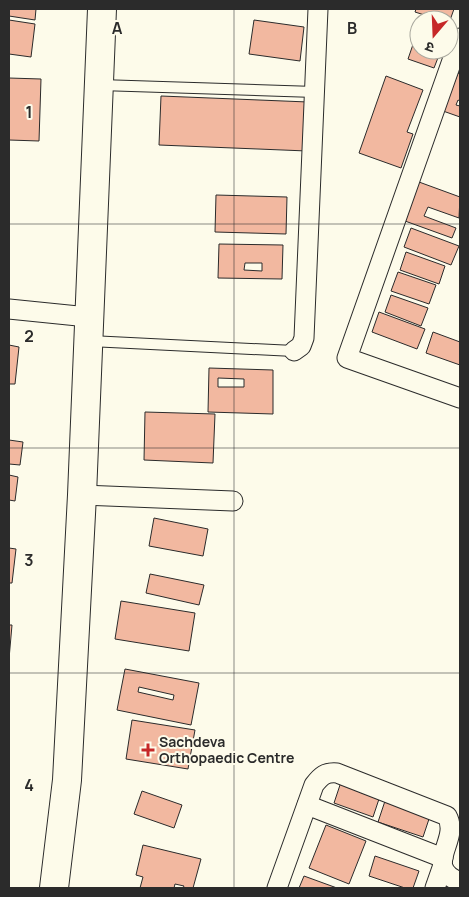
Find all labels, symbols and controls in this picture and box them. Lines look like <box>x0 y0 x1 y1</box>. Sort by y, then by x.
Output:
north arrow <box>409 10 459 60</box>
text: A <box>112 17 123 39</box>
text: B <box>347 17 357 39</box>
text: उ <box>422 37 437 58</box>
text: 1 <box>25 101 33 123</box>
text: 2 <box>24 325 34 347</box>
text: 3 <box>24 549 34 571</box>
place label: Sachdeva Orthopaedic Centre <box>159 732 294 767</box>
marker: Sachdeva Orthopaedic Centre <box>141 743 155 757</box>
text: 4 <box>24 774 34 796</box>

